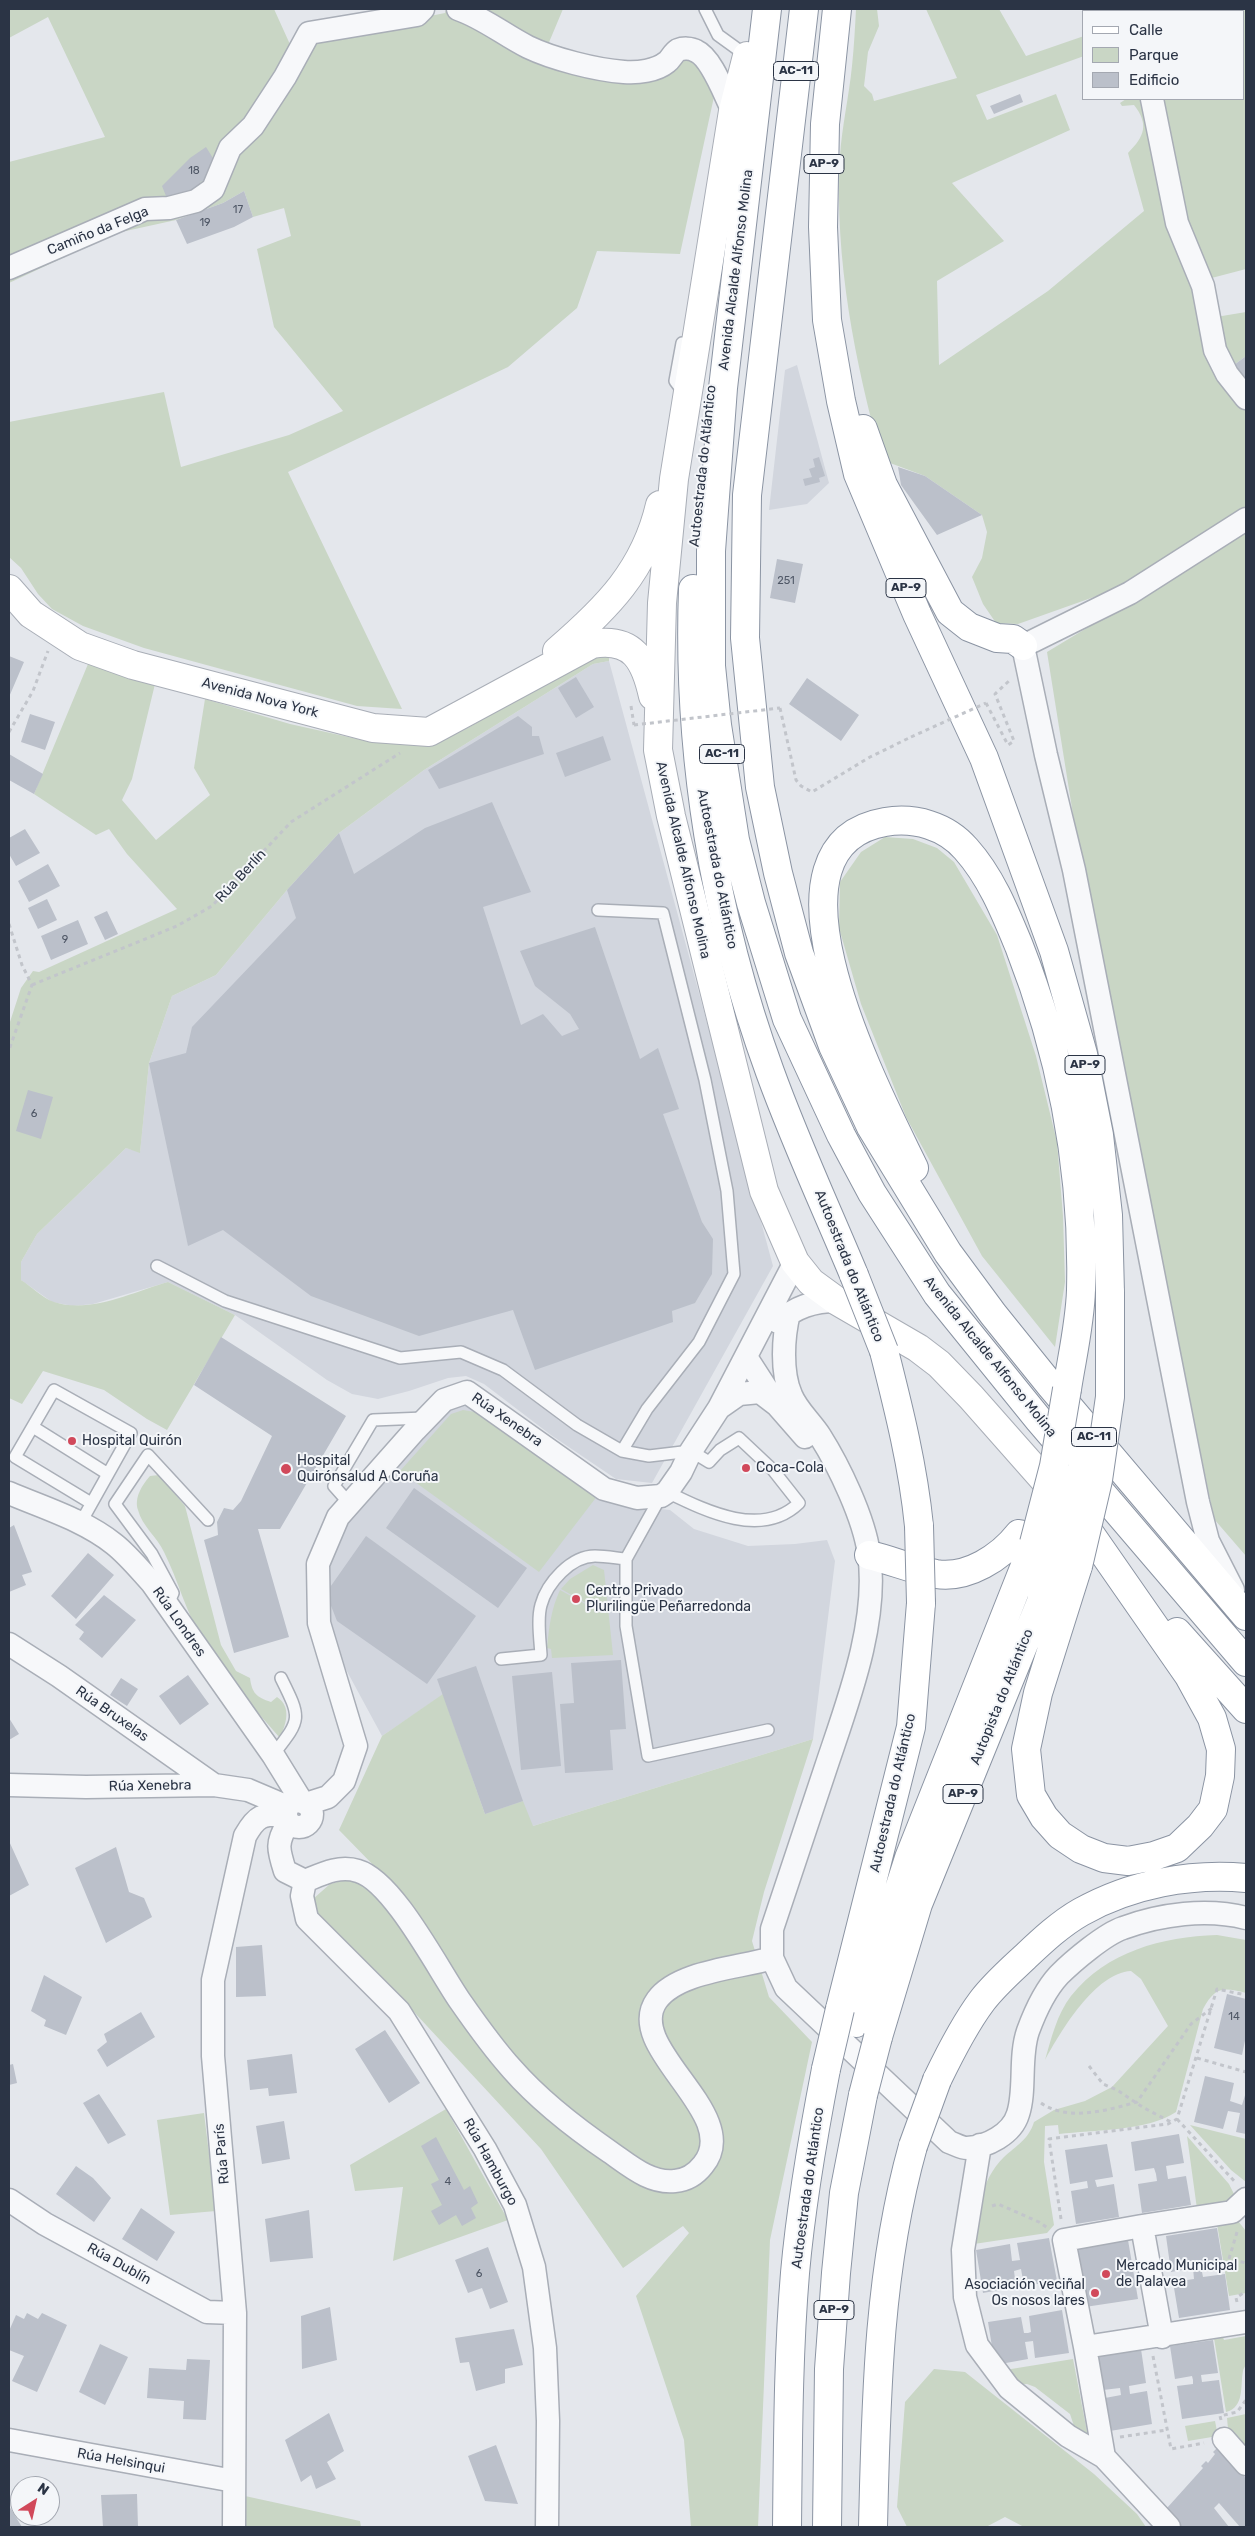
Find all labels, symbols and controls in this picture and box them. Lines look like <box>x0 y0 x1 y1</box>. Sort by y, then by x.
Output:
legend <box>1082 10 1245 100</box>
text: Calle <box>1129 21 1163 39</box>
text: Parque <box>1129 46 1179 64</box>
road number: AC-11 <box>774 61 818 80</box>
text: Edificio <box>1129 71 1179 89</box>
road number: AP-9 <box>804 154 844 173</box>
house number: 18 <box>188 164 200 178</box>
street label: Avenida Alcalde Alfonso Molina <box>715 169 757 371</box>
street label: Camiño da Felga <box>45 203 151 259</box>
house number: 17 <box>233 203 243 217</box>
house number: 19 <box>199 216 211 230</box>
street label: Autoestrada do Atlántico <box>686 384 720 548</box>
house number: 251 <box>777 574 795 588</box>
road number: AP-9 <box>886 578 926 598</box>
street label: Avenida Nova York <box>200 674 320 722</box>
road number: AC-11 <box>700 744 744 764</box>
street label: Avenida Alcalde Alfonso Molina <box>652 760 714 960</box>
street label: Autoestrada do Atlántico <box>693 788 741 950</box>
street label: Rúa Berlín <box>212 846 270 906</box>
house number: 9 <box>62 933 68 947</box>
road number: AP-9 <box>1065 1056 1105 1074</box>
house number: 6 <box>31 1107 37 1121</box>
street label: Autoestrada do Atlántico <box>811 1188 887 1344</box>
street label: Avenida Alcalde Alfonso Molina <box>920 1273 1060 1441</box>
street label: Rúa Xenebra <box>468 1389 546 1451</box>
road number: AC-11 <box>1072 1428 1116 1446</box>
place label: Hospital Quirón <box>82 1433 182 1449</box>
marker: Hospital Quirón <box>66 1435 78 1447</box>
place label: Hospital Quirónsalud A Coruña <box>297 1453 439 1485</box>
place label: Coca-Cola <box>756 1460 824 1476</box>
marker: Hospital Quirónsalud A Coruña <box>279 1462 293 1476</box>
marker: Coca-Cola <box>740 1462 752 1474</box>
place label: Centro Privado Plurilingüe Peñarredonda <box>586 1583 751 1615</box>
street label: Rúa Londres <box>149 1584 209 1660</box>
marker: Centro Privado Plurilingüe Peñarredonda <box>570 1593 582 1605</box>
street label: Autopista do Atlántico <box>967 1627 1037 1767</box>
street label: Rúa Bruxelas <box>72 1683 152 1745</box>
street label: Autoestrada do Atlántico <box>867 1712 919 1874</box>
street label: Rúa Xenebra <box>109 1777 191 1795</box>
road number: AP-9 <box>943 1785 983 1804</box>
house number: 14 <box>1228 2010 1240 2024</box>
street label: Autoestrada do Atlántico <box>788 2106 828 2270</box>
street label: Rúa Hamburgo <box>459 2115 521 2209</box>
street label: Rúa París <box>211 2123 233 2185</box>
house number: 4 <box>445 2175 451 2189</box>
street label: Rúa Dublín <box>84 2240 154 2288</box>
place label: Mercado Municipal de Palavea <box>1116 2258 1237 2290</box>
house number: 6 <box>476 2267 482 2281</box>
marker: Mercado Municipal de Palavea <box>1100 2268 1112 2280</box>
place label: Asociación veciñal Os nosos lares <box>964 2277 1085 2310</box>
marker: Asociación veciñal Os nosos lares <box>1089 2287 1101 2299</box>
road number: AP-9 <box>814 2300 854 2320</box>
street label: Rúa Helsinqui <box>76 2445 166 2477</box>
north arrow <box>10 2476 60 2526</box>
text: N <box>34 2479 52 2499</box>

